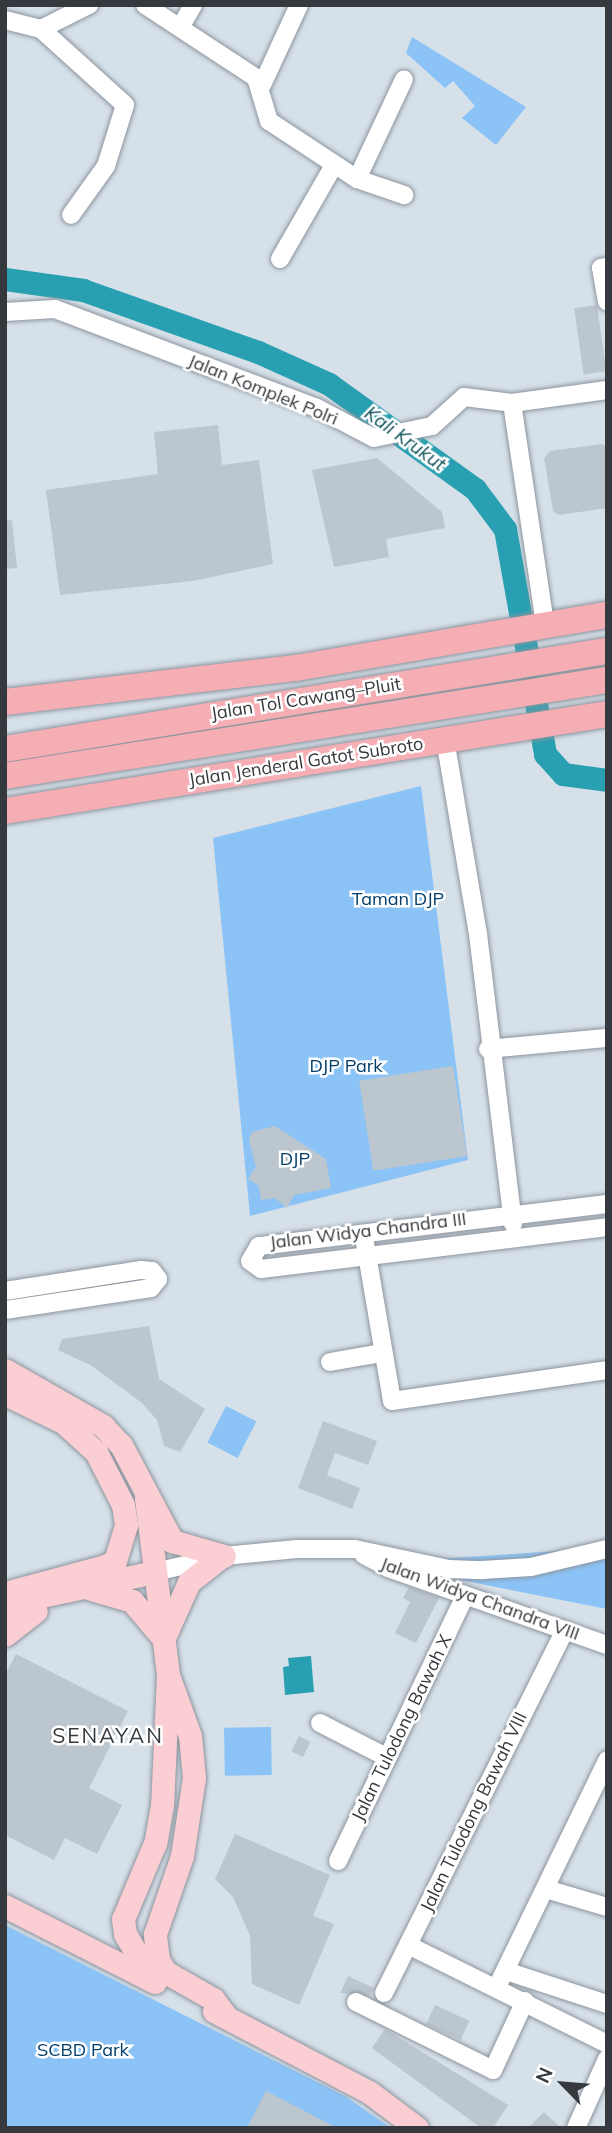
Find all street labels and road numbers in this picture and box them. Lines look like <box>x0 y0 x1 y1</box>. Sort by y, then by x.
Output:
street label: Jalan Komplek Polri <box>185 350 341 430</box>
street label: Jalan Tol Cawang–Pluit <box>209 673 403 725</box>
street label: Jalan Jenderal Gatot Subroto <box>187 733 425 791</box>
street label: Jalan Widya Chandra III <box>268 1208 468 1254</box>
street label: Jalan Widya Chandra VIII <box>377 1553 583 1645</box>
street label: Jalan Tulodong Bawah X <box>347 1631 457 1825</box>
street label: Jalan Tulodong Bawah VIII <box>416 1709 532 1915</box>

